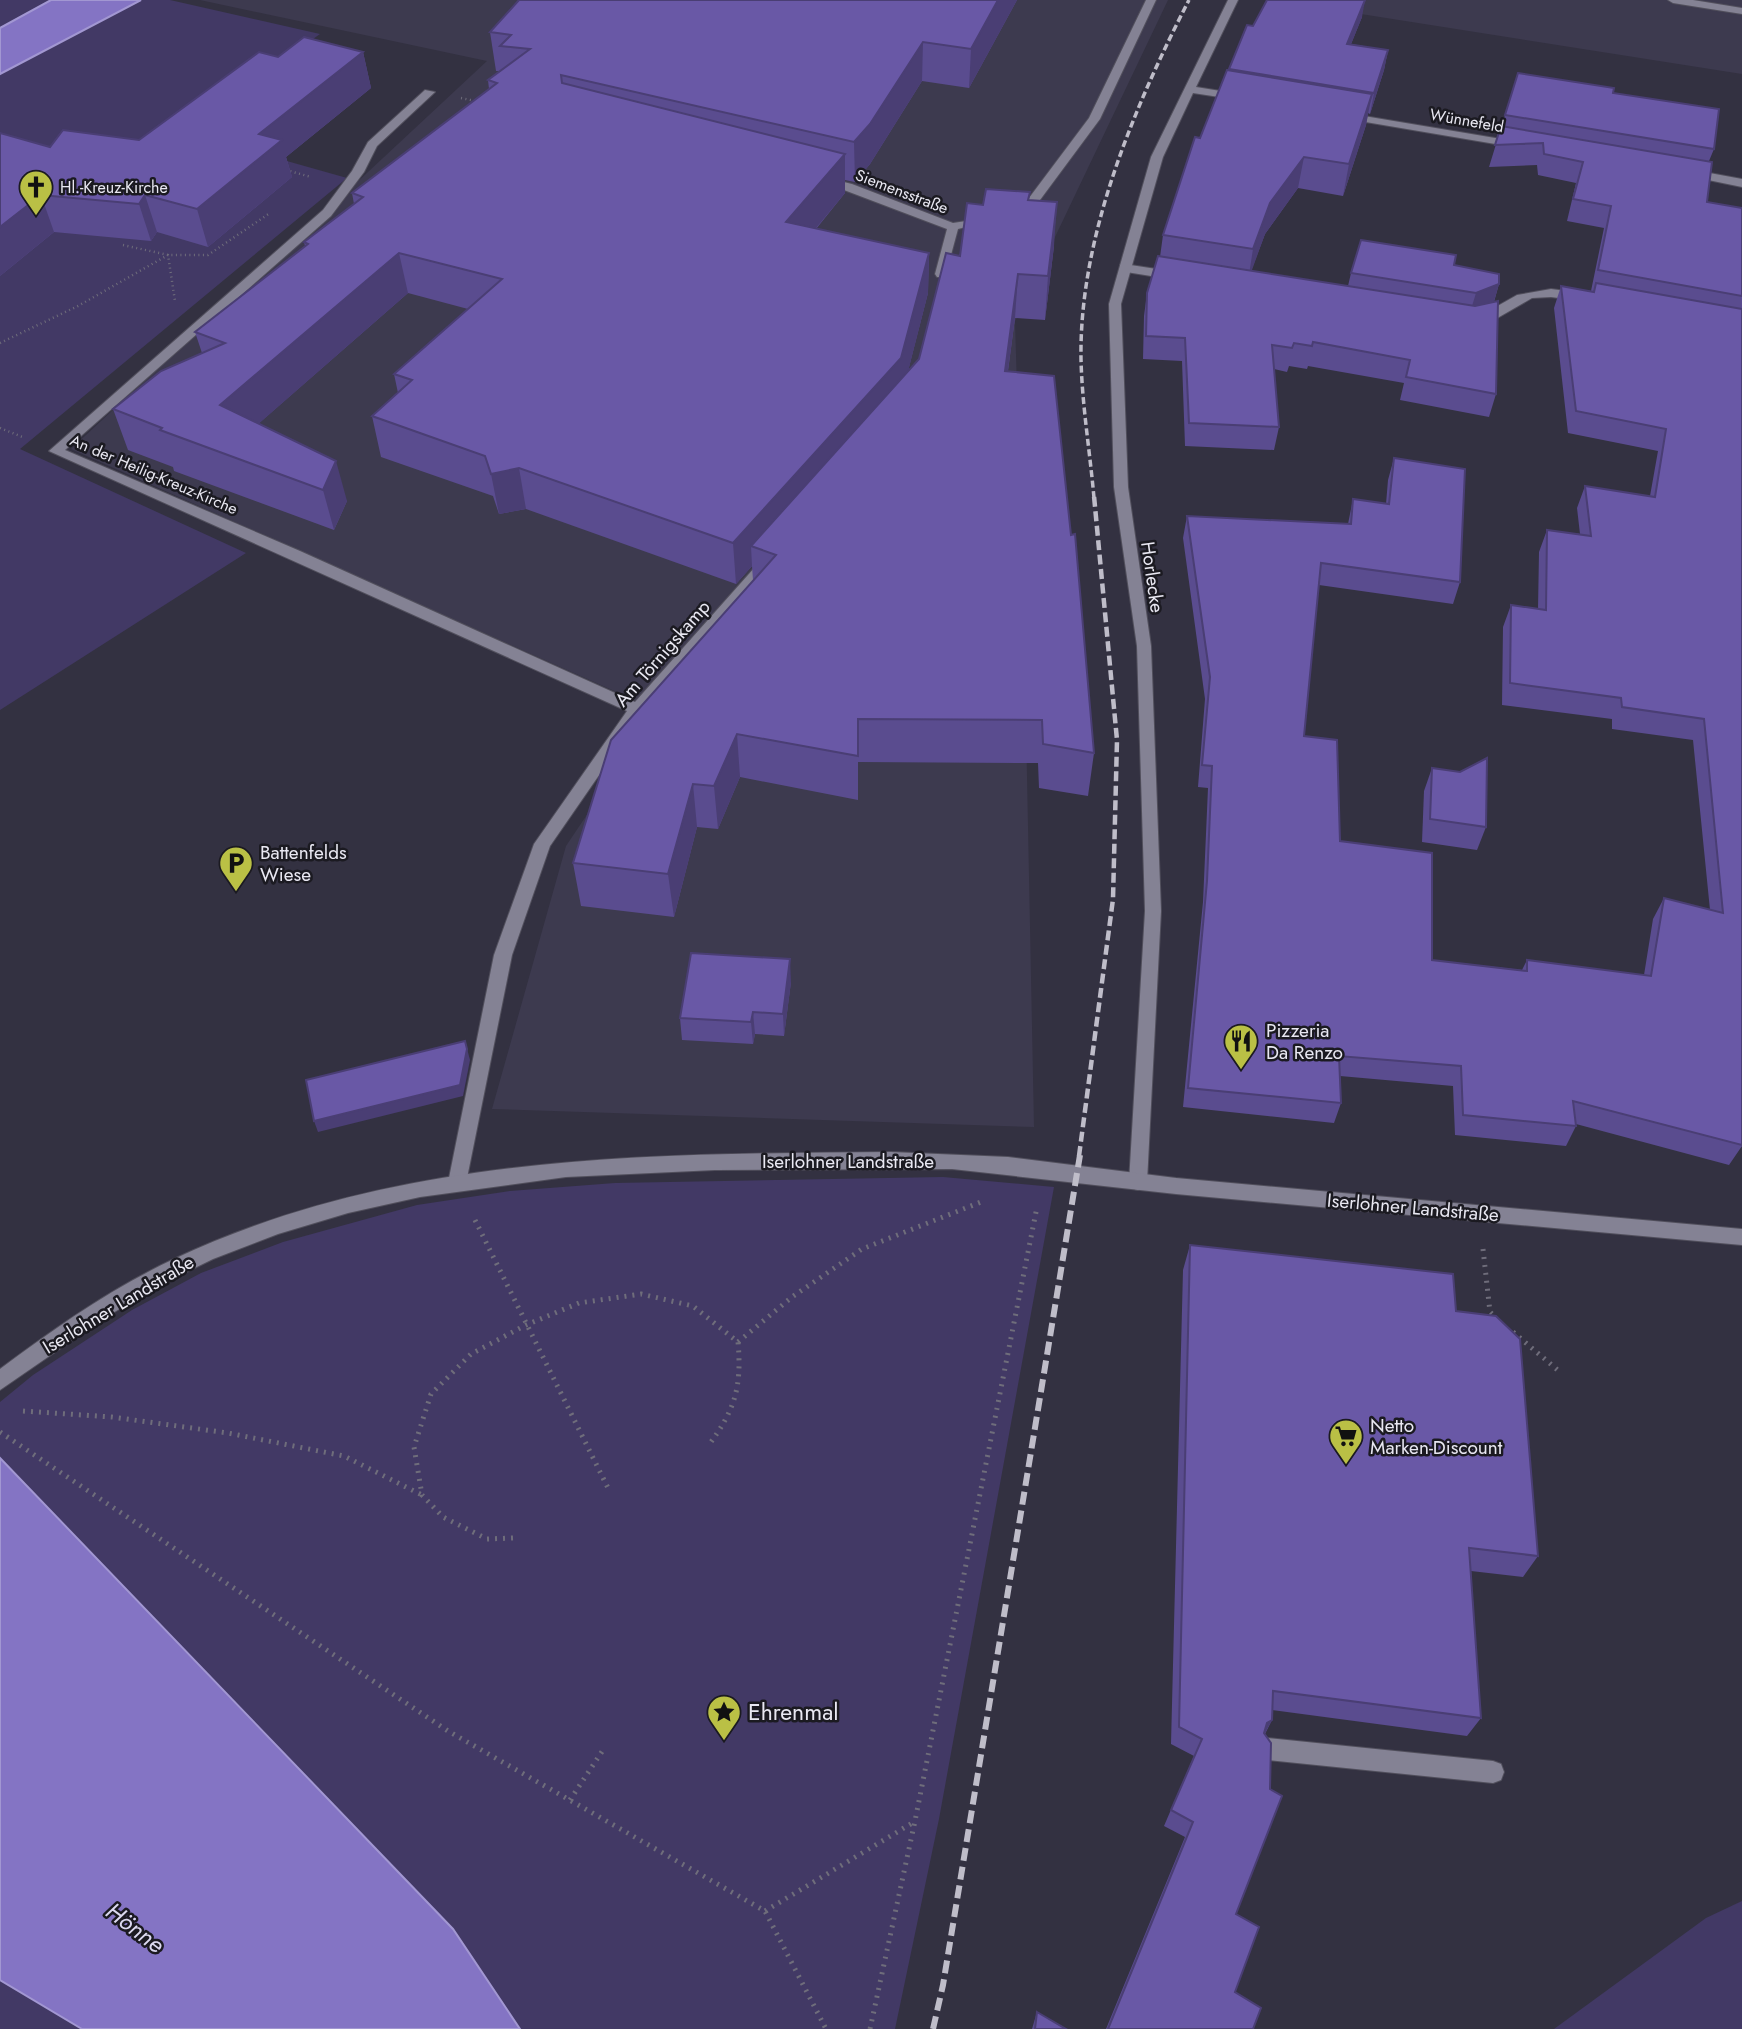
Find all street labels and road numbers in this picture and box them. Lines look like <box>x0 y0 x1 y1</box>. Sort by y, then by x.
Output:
street label: Wünnefeld <box>1428 103 1506 138</box>
street label: Siemensstraße <box>852 163 951 220</box>
street label: An der Heilig-Kreuz-Kirche <box>66 429 241 520</box>
street label: Horlecke <box>1134 540 1171 615</box>
street label: Am Törnigskamp <box>608 594 716 713</box>
street label: Iserlohner Landstraße <box>762 1148 934 1175</box>
street label: Iserlohner Landstraße <box>1326 1187 1500 1228</box>
street label: Iserlohner Landstraße <box>38 1248 199 1360</box>

